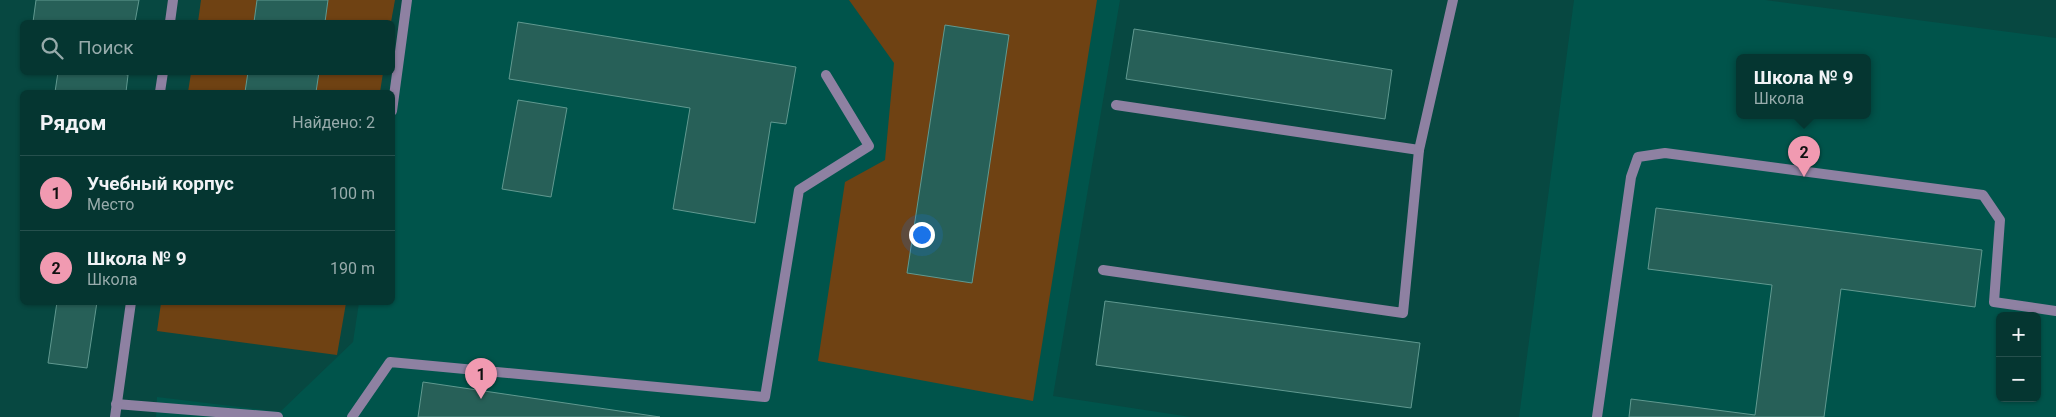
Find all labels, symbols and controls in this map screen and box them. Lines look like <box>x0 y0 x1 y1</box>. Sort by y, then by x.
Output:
search box <box>20 20 395 75</box>
icon: search <box>38 34 66 62</box>
text: Поиск <box>78 36 134 59</box>
popup <box>1736 54 1871 119</box>
text: Школа № 9 <box>1754 66 1853 89</box>
text: Школа <box>1754 89 1804 108</box>
text: Рядом <box>40 111 106 135</box>
text: Найдено: 2 <box>292 113 375 132</box>
pin: 2 <box>1788 136 1820 177</box>
text: Учебный корпус <box>87 172 234 195</box>
text: 1 <box>51 184 61 203</box>
text: 100 m <box>330 184 375 203</box>
text: Место <box>87 195 134 214</box>
your location <box>909 222 935 248</box>
text: Школа № 9 <box>87 247 187 270</box>
text: 2 <box>51 259 61 278</box>
text: 190 m <box>330 259 375 278</box>
text: Школа <box>87 270 138 289</box>
map controls <box>1996 312 2041 402</box>
button: + <box>1996 312 2041 357</box>
button: − <box>1996 357 2041 402</box>
pin: 1 <box>465 358 497 399</box>

